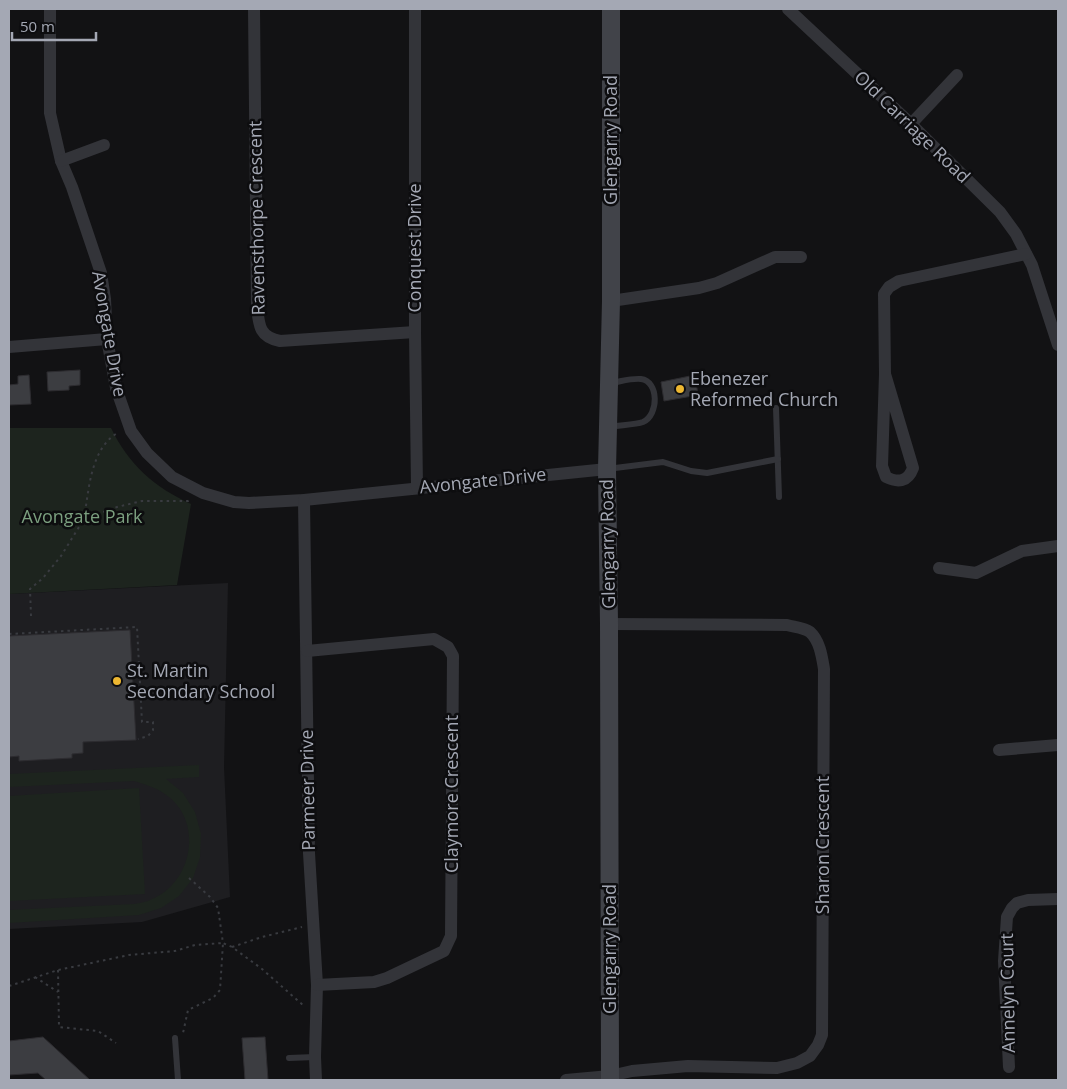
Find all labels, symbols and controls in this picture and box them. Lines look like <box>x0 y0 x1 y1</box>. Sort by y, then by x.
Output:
scale bar <box>12 10 96 42</box>
text: 50 m <box>20 16 55 36</box>
street label: Old Carriage Road <box>850 65 976 188</box>
street label: Glengarry Road <box>598 75 622 205</box>
street label: Ravensthorpe Crescent <box>242 120 270 316</box>
street label: Conquest Drive <box>402 183 426 313</box>
street label: Avongate Drive <box>87 269 133 399</box>
place label: Ebenezer Reformed Church <box>690 366 838 411</box>
marker: Ebenezer Reformed Church <box>674 383 686 395</box>
street label: Avongate Drive <box>418 461 547 499</box>
street label: Glengarry Road <box>594 479 620 609</box>
park label: Avongate Park <box>22 504 143 528</box>
place label: St. Martin Secondary School <box>127 658 275 703</box>
marker: St. Martin Secondary School <box>111 675 123 687</box>
street label: Claymore Crescent <box>439 715 463 873</box>
street label: Parmeer Drive <box>294 729 320 851</box>
street label: Sharon Crescent <box>810 776 834 914</box>
street label: Glengarry Road <box>597 884 621 1014</box>
street label: Annelyn Court <box>994 933 1020 1053</box>

